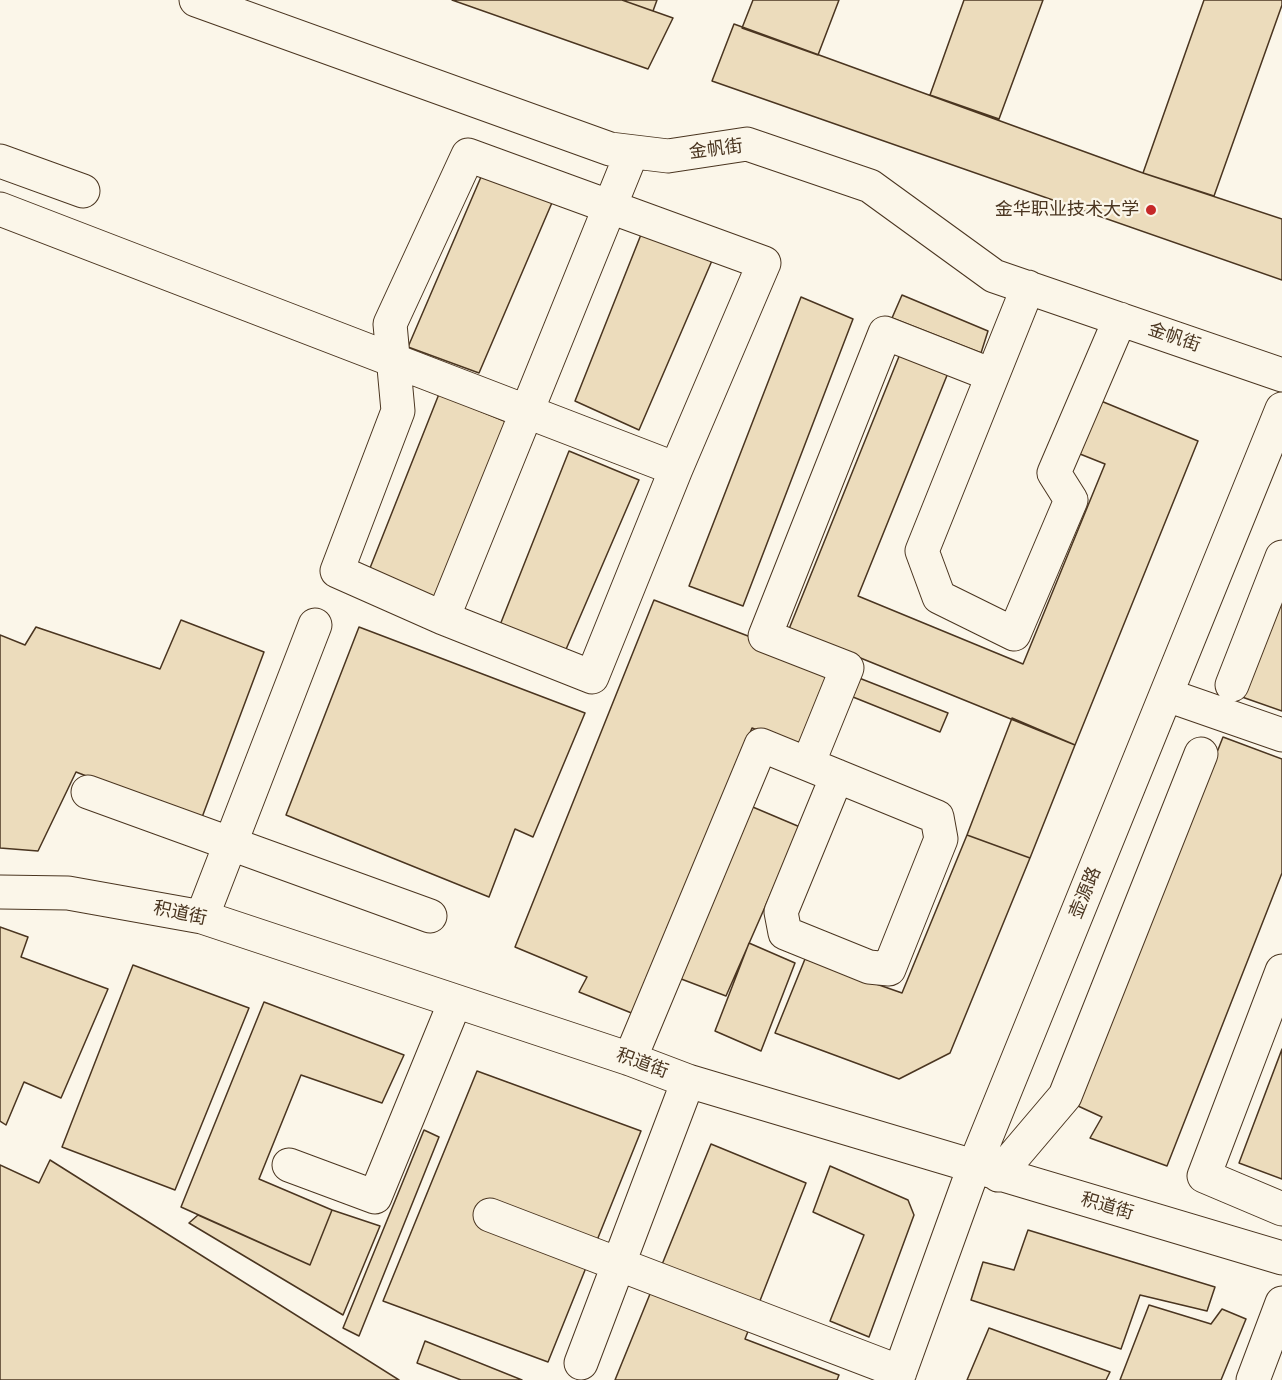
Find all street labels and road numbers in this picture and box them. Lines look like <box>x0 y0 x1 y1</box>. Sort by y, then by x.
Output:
street label: 金帆街 <box>688 136 744 164</box>
street label: 金帆街 <box>1145 319 1203 357</box>
street label: 壶源路 <box>1066 864 1106 922</box>
street label: 积道街 <box>151 898 209 930</box>
street label: 积道街 <box>613 1045 671 1083</box>
street label: 积道街 <box>1078 1189 1136 1225</box>

